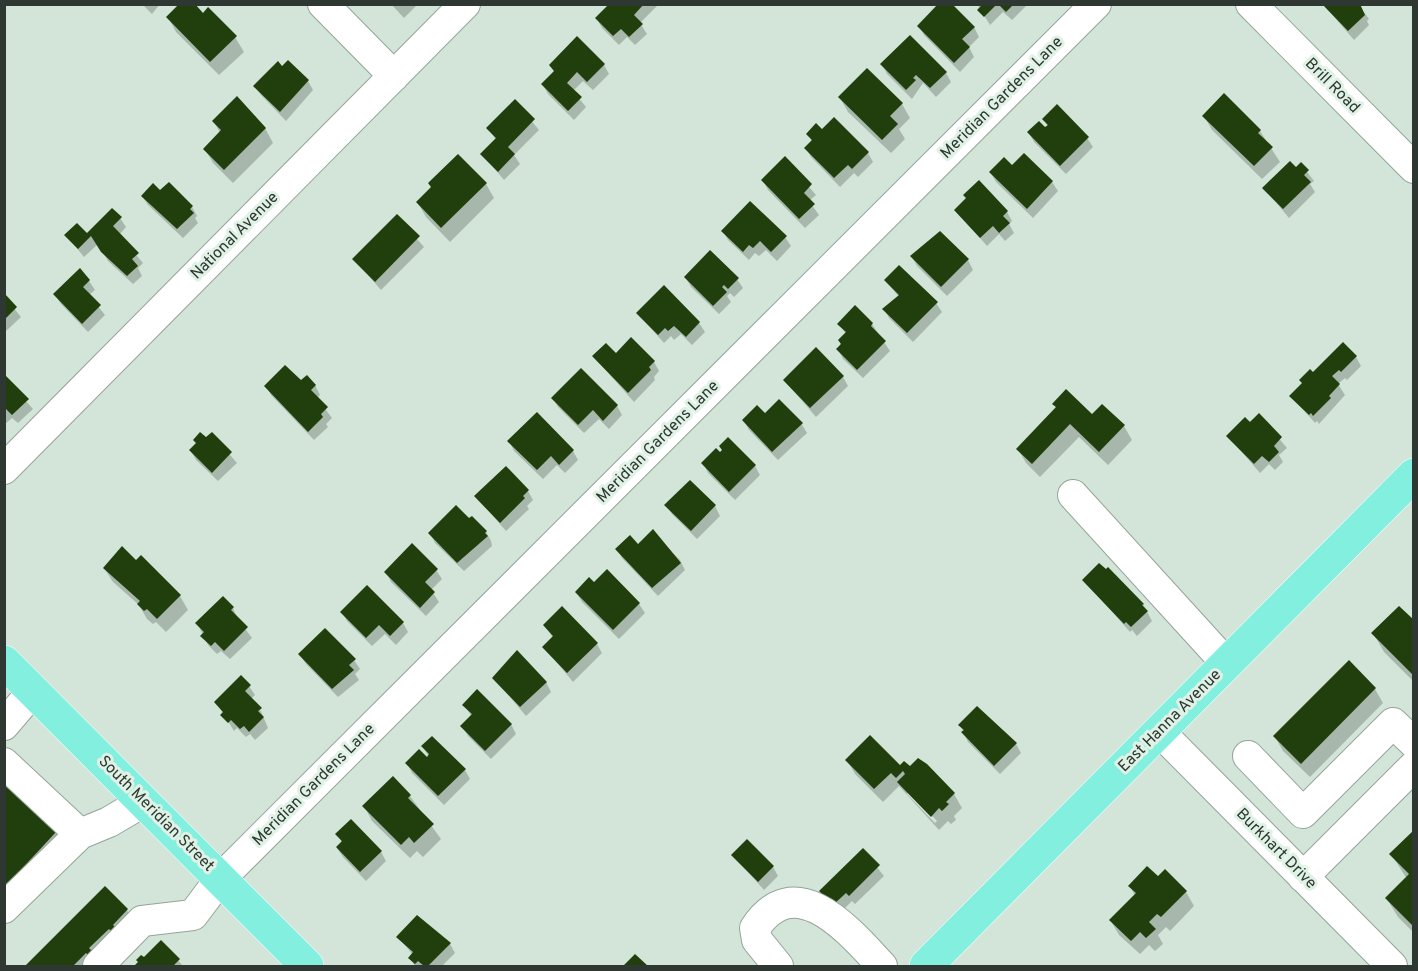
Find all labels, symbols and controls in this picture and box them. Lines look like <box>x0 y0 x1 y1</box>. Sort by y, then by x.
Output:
street label: Meridian Gardens Lane <box>937 33 1067 163</box>
street label: Brill Road <box>1300 54 1364 118</box>
street label: National Avenue <box>187 188 283 284</box>
street label: Meridian Gardens Lane <box>593 377 723 507</box>
street label: East Hanna Avenue <box>1114 665 1226 777</box>
street label: Meridian Gardens Lane <box>249 720 379 850</box>
street label: South Meridian Street <box>94 752 218 876</box>
street label: Burkhart Drive <box>1231 804 1321 894</box>

